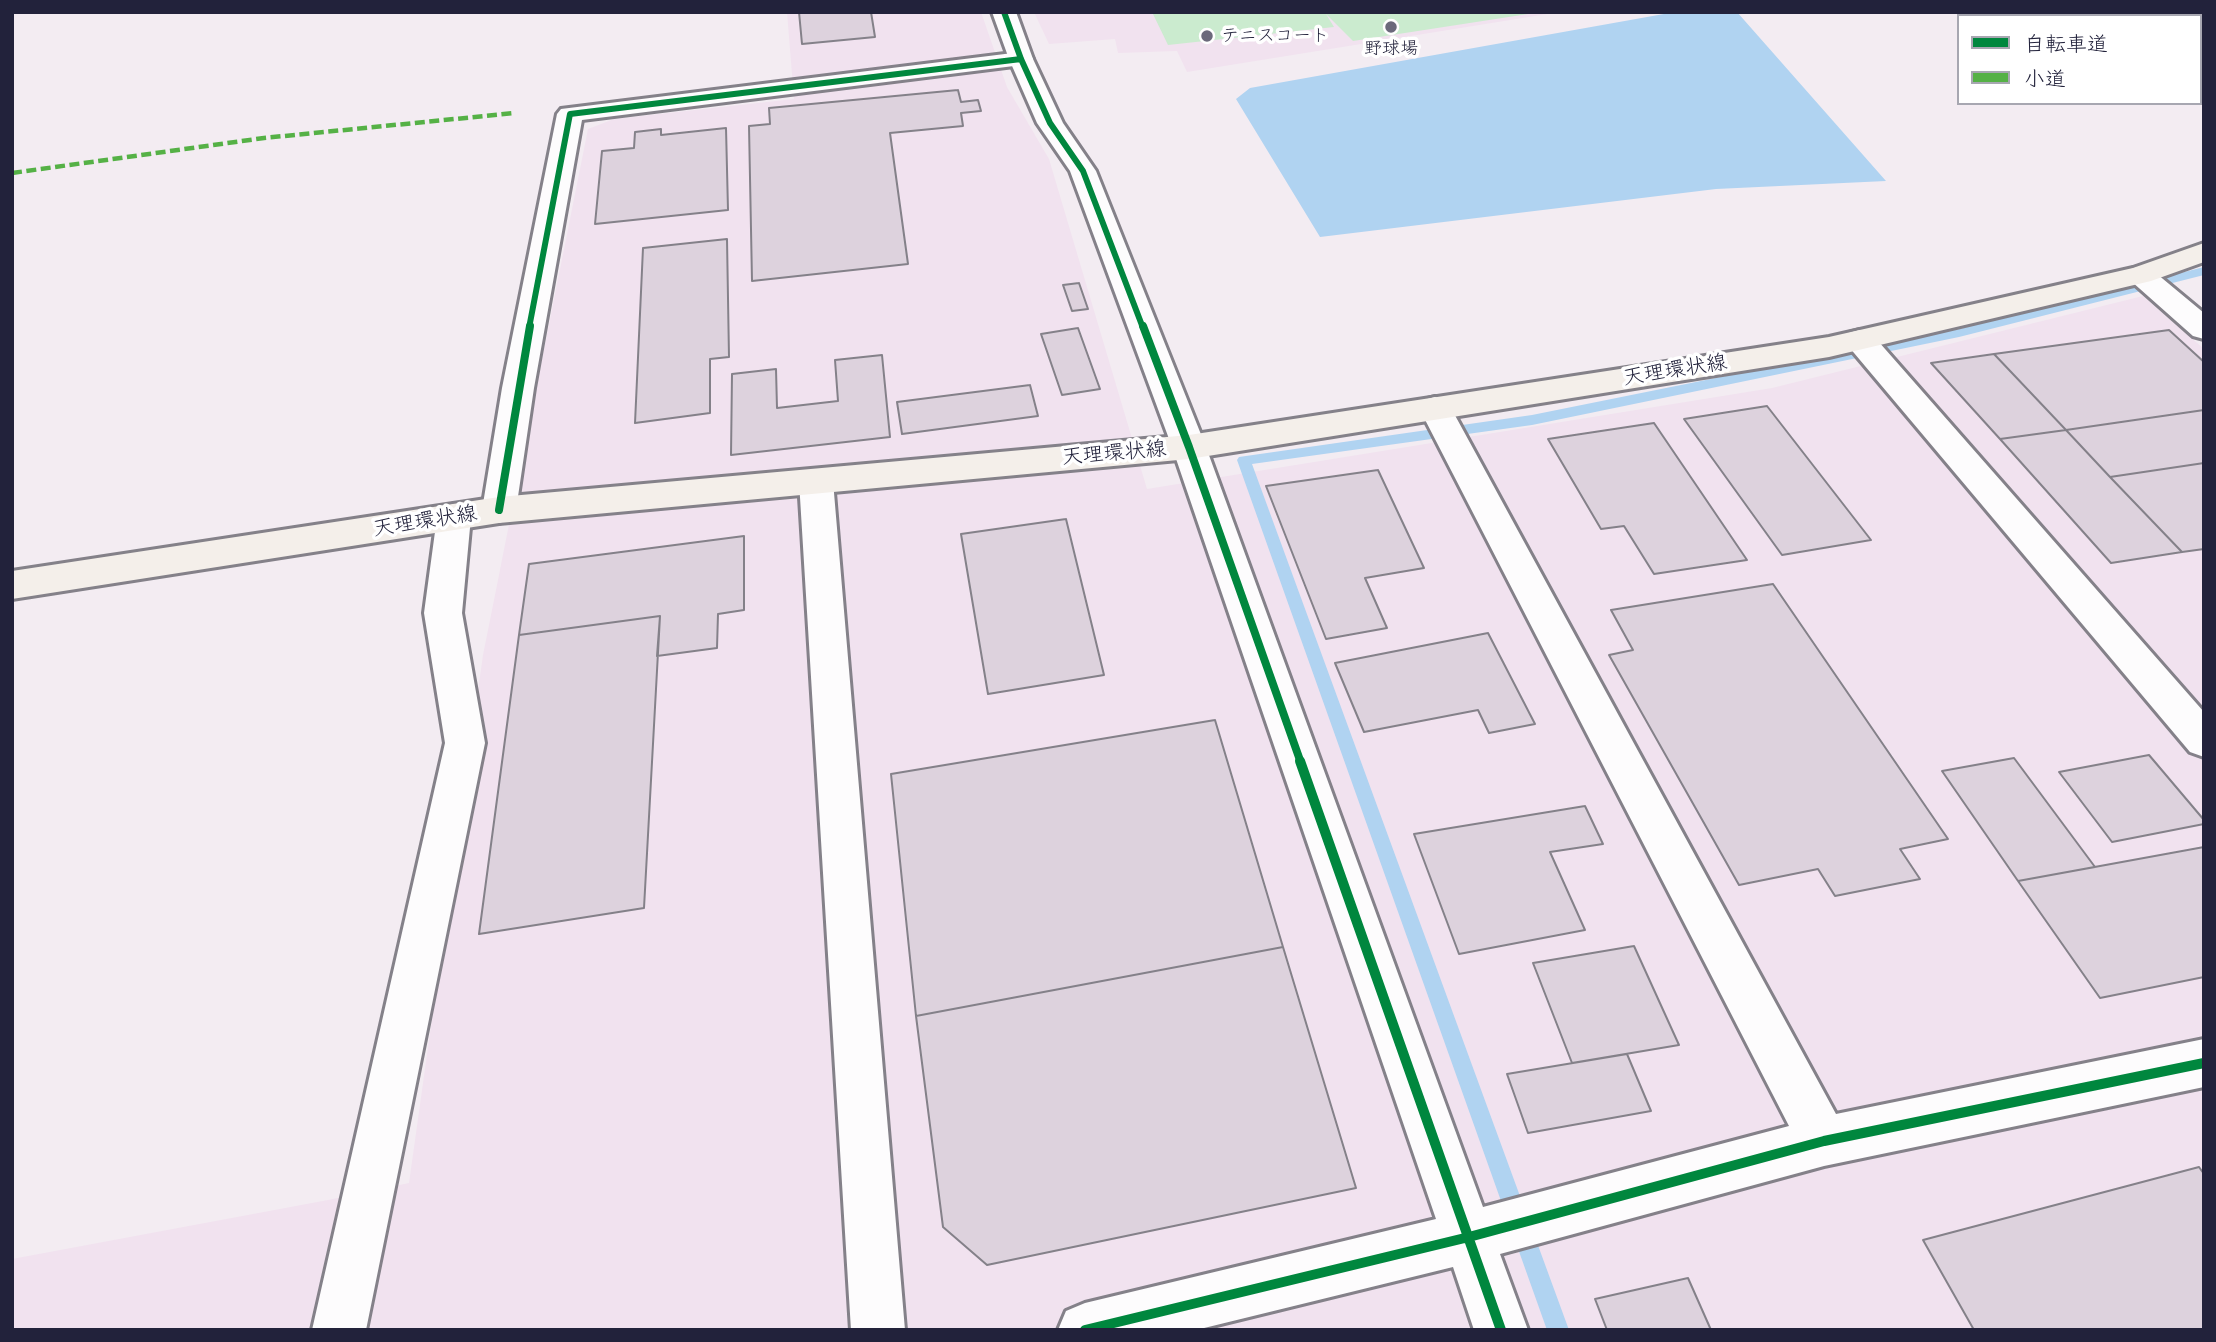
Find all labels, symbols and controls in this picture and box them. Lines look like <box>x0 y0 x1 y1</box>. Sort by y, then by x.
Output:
legend <box>1957 14 2202 105</box>
marker: 野球場 <box>1383 19 1399 35</box>
place label: テニスコート <box>1221 25 1329 47</box>
marker: テニスコート <box>1199 28 1215 44</box>
text: 自転車道 <box>2024 31 2108 58</box>
place label: 野球場 <box>1364 38 1418 60</box>
text: 小道 <box>2024 66 2066 93</box>
street label: 天理環状線 <box>1621 350 1729 392</box>
street label: 天理環状線 <box>1061 437 1167 471</box>
street label: 天理環状線 <box>371 501 479 543</box>

